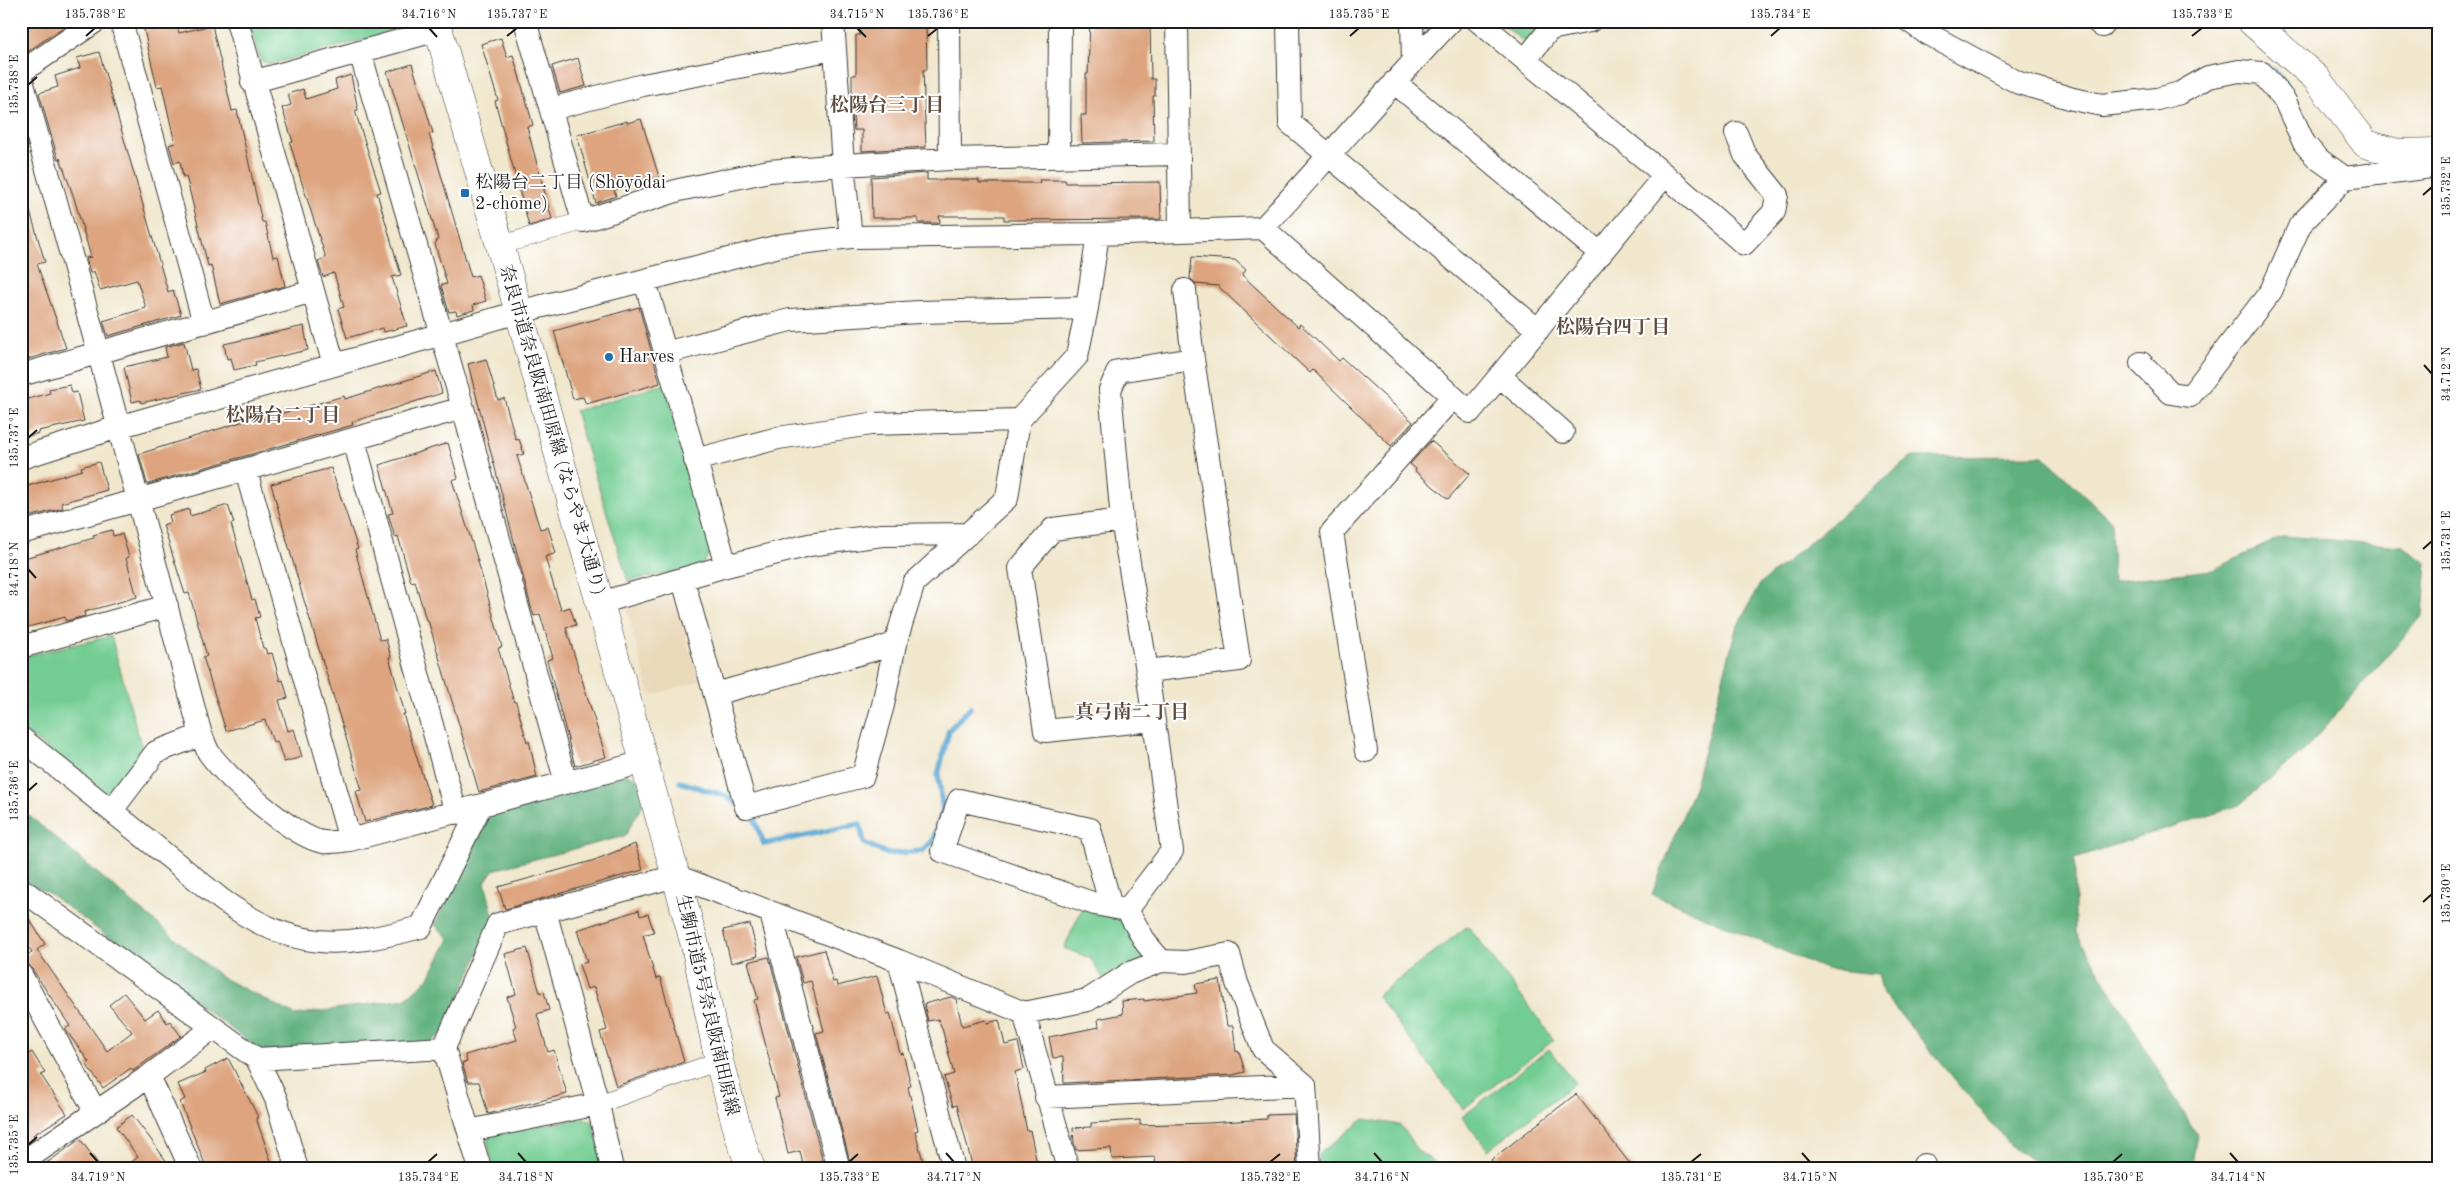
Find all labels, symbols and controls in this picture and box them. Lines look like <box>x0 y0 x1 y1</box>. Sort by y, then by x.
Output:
text: 135.738°E <box>65 8 125 21</box>
text: 135.737°E <box>487 8 547 21</box>
text: 34.715°N <box>830 8 884 21</box>
text: 135.736°E <box>908 8 968 21</box>
text: 135.735°E <box>1329 8 1389 21</box>
text: 135.734°E <box>1750 8 1810 21</box>
text: 135.733°E <box>2172 8 2232 21</box>
text: 34.716°N <box>402 9 456 21</box>
text: 135.738°E <box>8 55 21 115</box>
district label: 松陽台三丁目 <box>830 94 944 116</box>
text: 135.732°E <box>2440 157 2453 217</box>
place label: 松陽台二丁目 (Shōyōdai 2-chōme) <box>475 172 666 213</box>
marker: 松陽台二丁目 (Shōyōdai 2-chōme) <box>459 187 471 199</box>
street label: 奈良市道奈良阪南田原線 (ならやま大通り) <box>496 262 610 597</box>
district label: 松陽台四丁目 <box>1556 316 1670 338</box>
text: 34.712°N <box>2441 347 2453 401</box>
place label: Harves <box>619 348 674 366</box>
marker: Harves <box>603 351 615 363</box>
district label: 松陽台二丁目 <box>226 404 340 426</box>
text: 135.737°E <box>8 408 21 468</box>
text: 135.731°E <box>2440 511 2453 571</box>
text: 34.718°N <box>9 542 21 596</box>
district label: 真弓南二丁目 <box>1075 701 1189 723</box>
text: 135.736°E <box>8 761 21 821</box>
text: 135.730°E <box>2440 864 2453 924</box>
street label: 生駒市道5号奈良阪南田原線 <box>673 892 743 1117</box>
text: 135.735°E <box>8 1115 21 1175</box>
text: 135.734°E <box>398 1171 458 1184</box>
text: 135.733°E <box>819 1171 879 1184</box>
text: 135.732°E <box>1240 1171 1300 1184</box>
text: 135.731°E <box>1661 1171 1721 1184</box>
text: 34.715°N <box>1783 1171 1837 1184</box>
text: 135.730°E <box>2083 1171 2143 1184</box>
text: 34.719°N <box>71 1172 125 1184</box>
text: 34.718°N <box>499 1172 553 1184</box>
text: 34.717°N <box>927 1172 981 1184</box>
text: 34.716°N <box>1355 1172 1409 1184</box>
text: 34.714°N <box>2211 1172 2265 1184</box>

